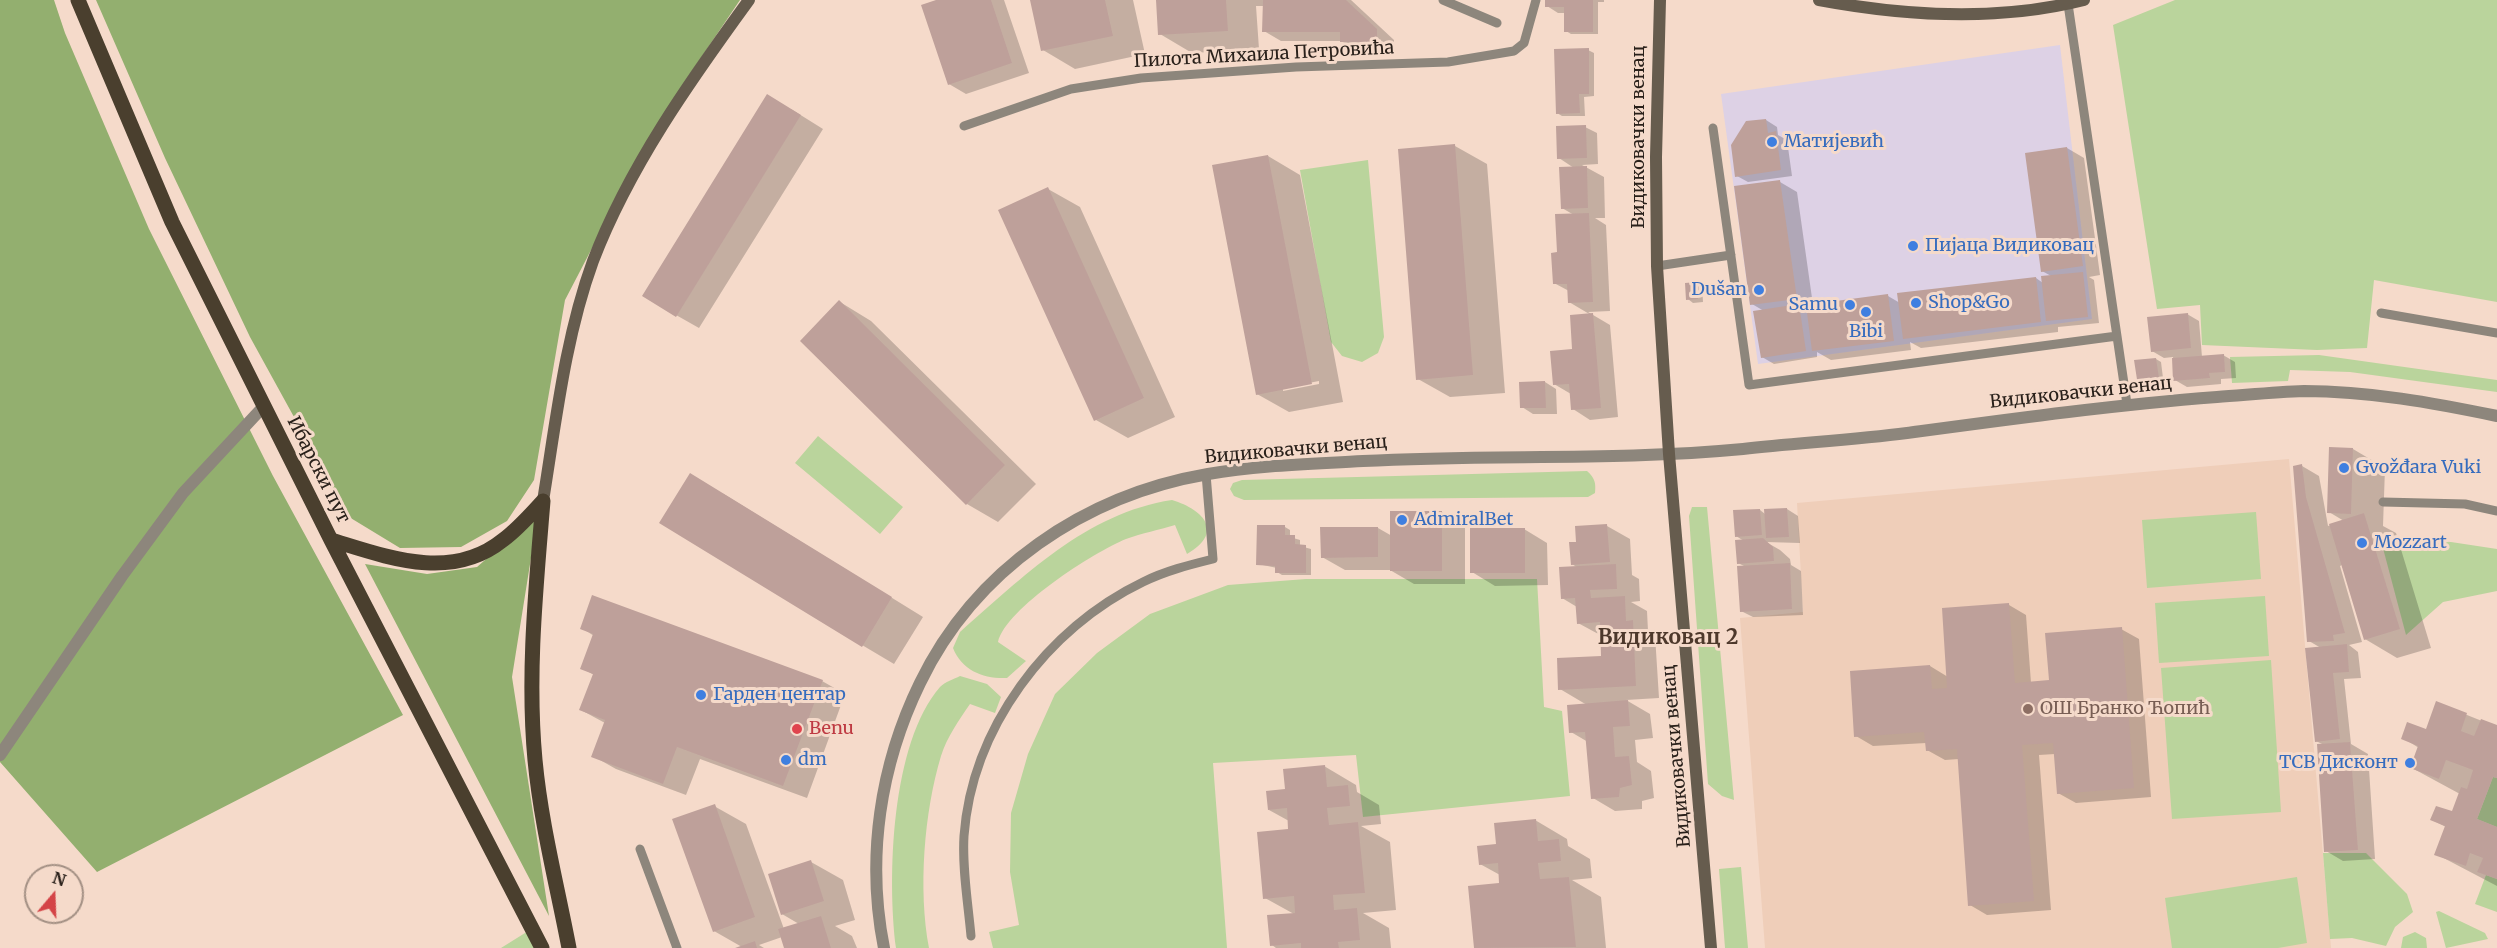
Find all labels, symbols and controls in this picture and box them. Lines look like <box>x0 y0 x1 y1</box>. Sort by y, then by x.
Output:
street label: Пилота Михаила Петровића <box>1133 37 1395 73</box>
street label: Видиковачки венац <box>1628 45 1650 229</box>
place label: Матијевић <box>1784 131 1884 153</box>
marker: Матијевић <box>1765 135 1779 149</box>
place label: Пијаца Видиковац <box>1925 235 2095 257</box>
marker: Пијаца Видиковац <box>1906 239 1920 253</box>
place label: Dušan <box>1691 279 1747 301</box>
marker: Dušan <box>1752 283 1766 297</box>
place label: Shop&Go <box>1928 292 2010 314</box>
place label: Samu <box>1789 294 1838 316</box>
marker: Shop&Go <box>1909 296 1923 310</box>
marker: Samu <box>1843 298 1857 312</box>
marker: Bibi <box>1859 305 1873 319</box>
place label: Bibi <box>1849 321 1883 343</box>
street label: Видиковачки венац <box>1989 373 2173 413</box>
street label: Ибарски пут <box>282 413 354 527</box>
street label: Видиковачки венац <box>1204 431 1388 469</box>
place label: Gvožđara Vuki <box>2356 457 2481 479</box>
marker: Gvožđara Vuki <box>2337 461 2351 475</box>
place label: AdmiralBet <box>1414 509 1513 531</box>
marker: AdmiralBet <box>1395 513 1409 527</box>
place label: Mozzart <box>2374 532 2447 554</box>
marker: Mozzart <box>2355 536 2369 550</box>
district label: Видиковац 2 <box>1598 625 1738 651</box>
street label: Видиковачки венац <box>1658 664 1696 848</box>
place label: Гарден центар <box>713 684 846 706</box>
marker: Гарден центар <box>694 688 708 702</box>
place label: ОШ Бранко Ћопић <box>2040 698 2210 720</box>
marker: ОШ Бранко Ћопић <box>2021 702 2035 716</box>
place label: Benu <box>809 718 854 740</box>
marker: Benu <box>790 722 804 736</box>
place label: dm <box>798 749 827 771</box>
place label: ТСВ Дисконт <box>2279 752 2398 774</box>
marker: dm <box>779 753 793 767</box>
marker: ТСВ Дисконт <box>2403 756 2417 770</box>
north arrow <box>24 864 84 924</box>
text: N <box>50 867 68 890</box>

